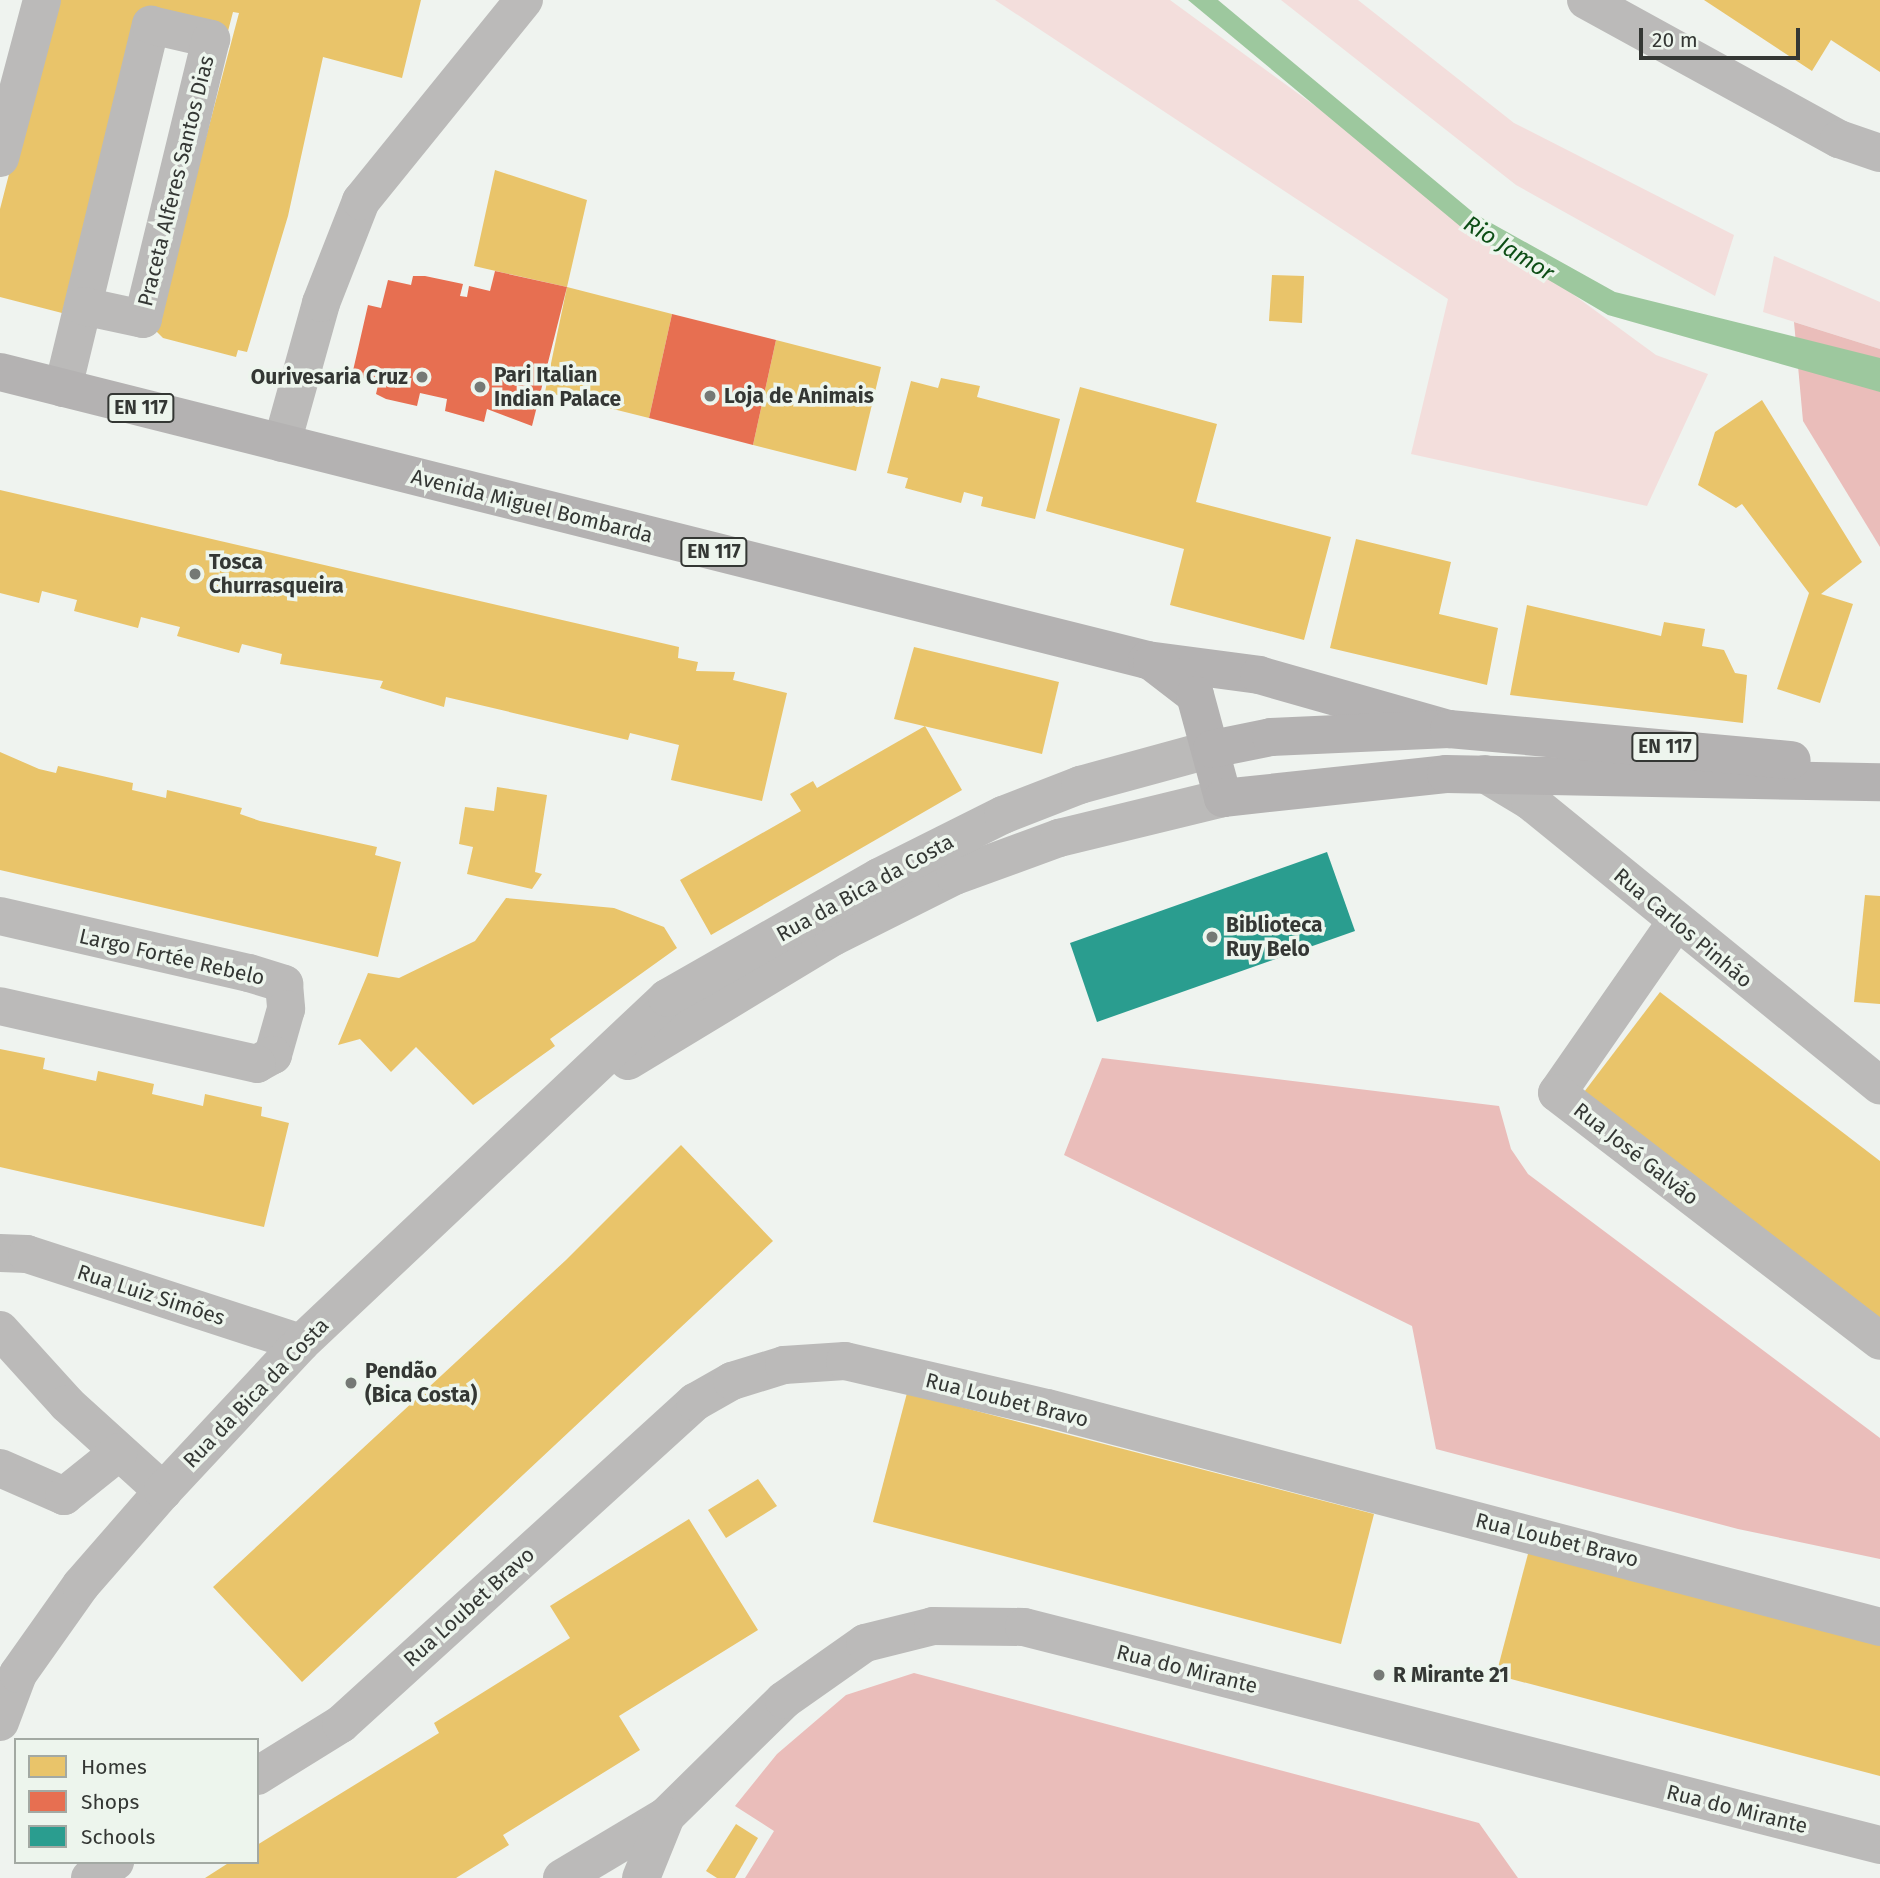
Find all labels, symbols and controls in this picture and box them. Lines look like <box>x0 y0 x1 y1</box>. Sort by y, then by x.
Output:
scale bar <box>1642 14 1803 58</box>
text: 20 m <box>1652 27 1698 53</box>
street label: Praceta Alferes Santos Dias <box>133 53 219 309</box>
water label: Rio Jamor <box>1459 210 1559 286</box>
place label: Pari Italian Indian Palace <box>494 362 621 412</box>
place label: Ourivesaria Cruz <box>251 364 408 390</box>
marker: Ourivesaria Cruz <box>414 369 430 385</box>
marker: Pari Italian Indian Palace <box>472 379 488 395</box>
place label: Loja de Animais <box>724 383 874 409</box>
marker: Loja de Animais <box>702 388 718 404</box>
road number: EN 117 <box>106 392 176 424</box>
street label: Avenida Miguel Bombarda <box>409 464 655 548</box>
road number: EN 117 <box>679 537 749 568</box>
place label: Tosca Churrasqueira <box>209 549 344 599</box>
marker: Tosca Churrasqueira <box>187 566 203 582</box>
road number: EN 117 <box>1630 732 1700 762</box>
street label: Rua da Bica da Costa <box>772 829 958 947</box>
street label: Rua Carlos Pinhão <box>1609 863 1757 993</box>
place label: Biblioteca Ruy Belo <box>1226 912 1323 962</box>
street label: Largo Fortée Rebelo <box>77 923 267 991</box>
marker: Biblioteca Ruy Belo <box>1204 929 1220 945</box>
street label: Rua José Galvão <box>1569 1097 1703 1211</box>
street label: Rua Luiz Simões <box>74 1259 228 1331</box>
street label: Rua da Bica da Costa <box>178 1313 334 1473</box>
place label: Pendão (Bica Costa) <box>365 1358 477 1408</box>
street label: Rua Loubet Bravo <box>923 1368 1091 1432</box>
marker: Pendão (Bica Costa) <box>343 1375 359 1391</box>
street label: Rua Loubet Bravo <box>1473 1508 1641 1572</box>
street label: Rua Loubet Bravo <box>398 1542 540 1672</box>
street label: Rua do Mirante <box>1114 1639 1260 1699</box>
place label: R Mirante 21 <box>1393 1662 1509 1688</box>
marker: R Mirante 21 <box>1371 1667 1387 1683</box>
legend <box>14 1738 259 1864</box>
text: Homes <box>81 1754 147 1780</box>
street label: Rua do Mirante <box>1664 1779 1810 1839</box>
text: Shops <box>81 1789 139 1815</box>
text: Schools <box>81 1824 155 1850</box>

